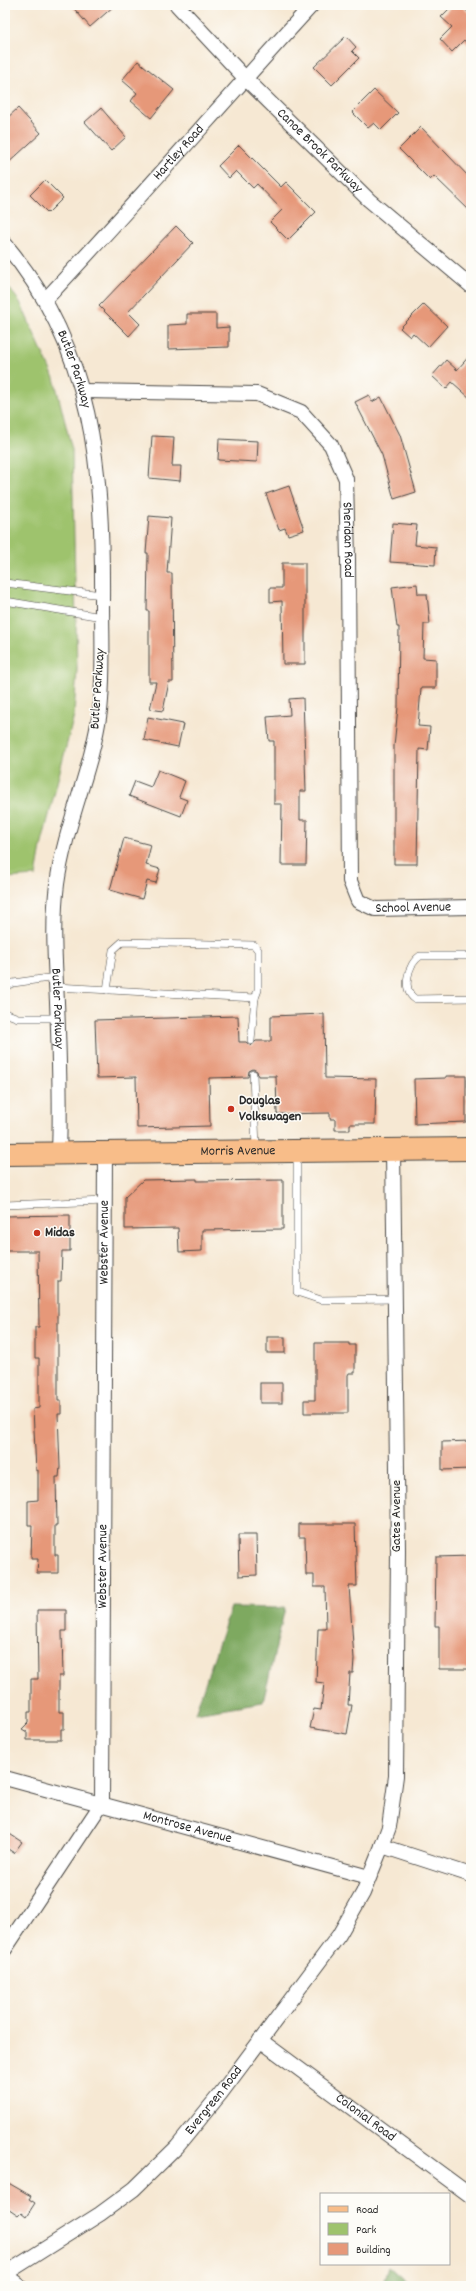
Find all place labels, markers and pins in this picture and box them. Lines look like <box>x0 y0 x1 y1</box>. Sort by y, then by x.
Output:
place label: Douglas Volkswagen <box>239 1091 302 1127</box>
marker: Douglas Volkswagen <box>226 1104 236 1114</box>
place label: Midas <box>45 1223 75 1243</box>
marker: Midas <box>32 1228 42 1238</box>

